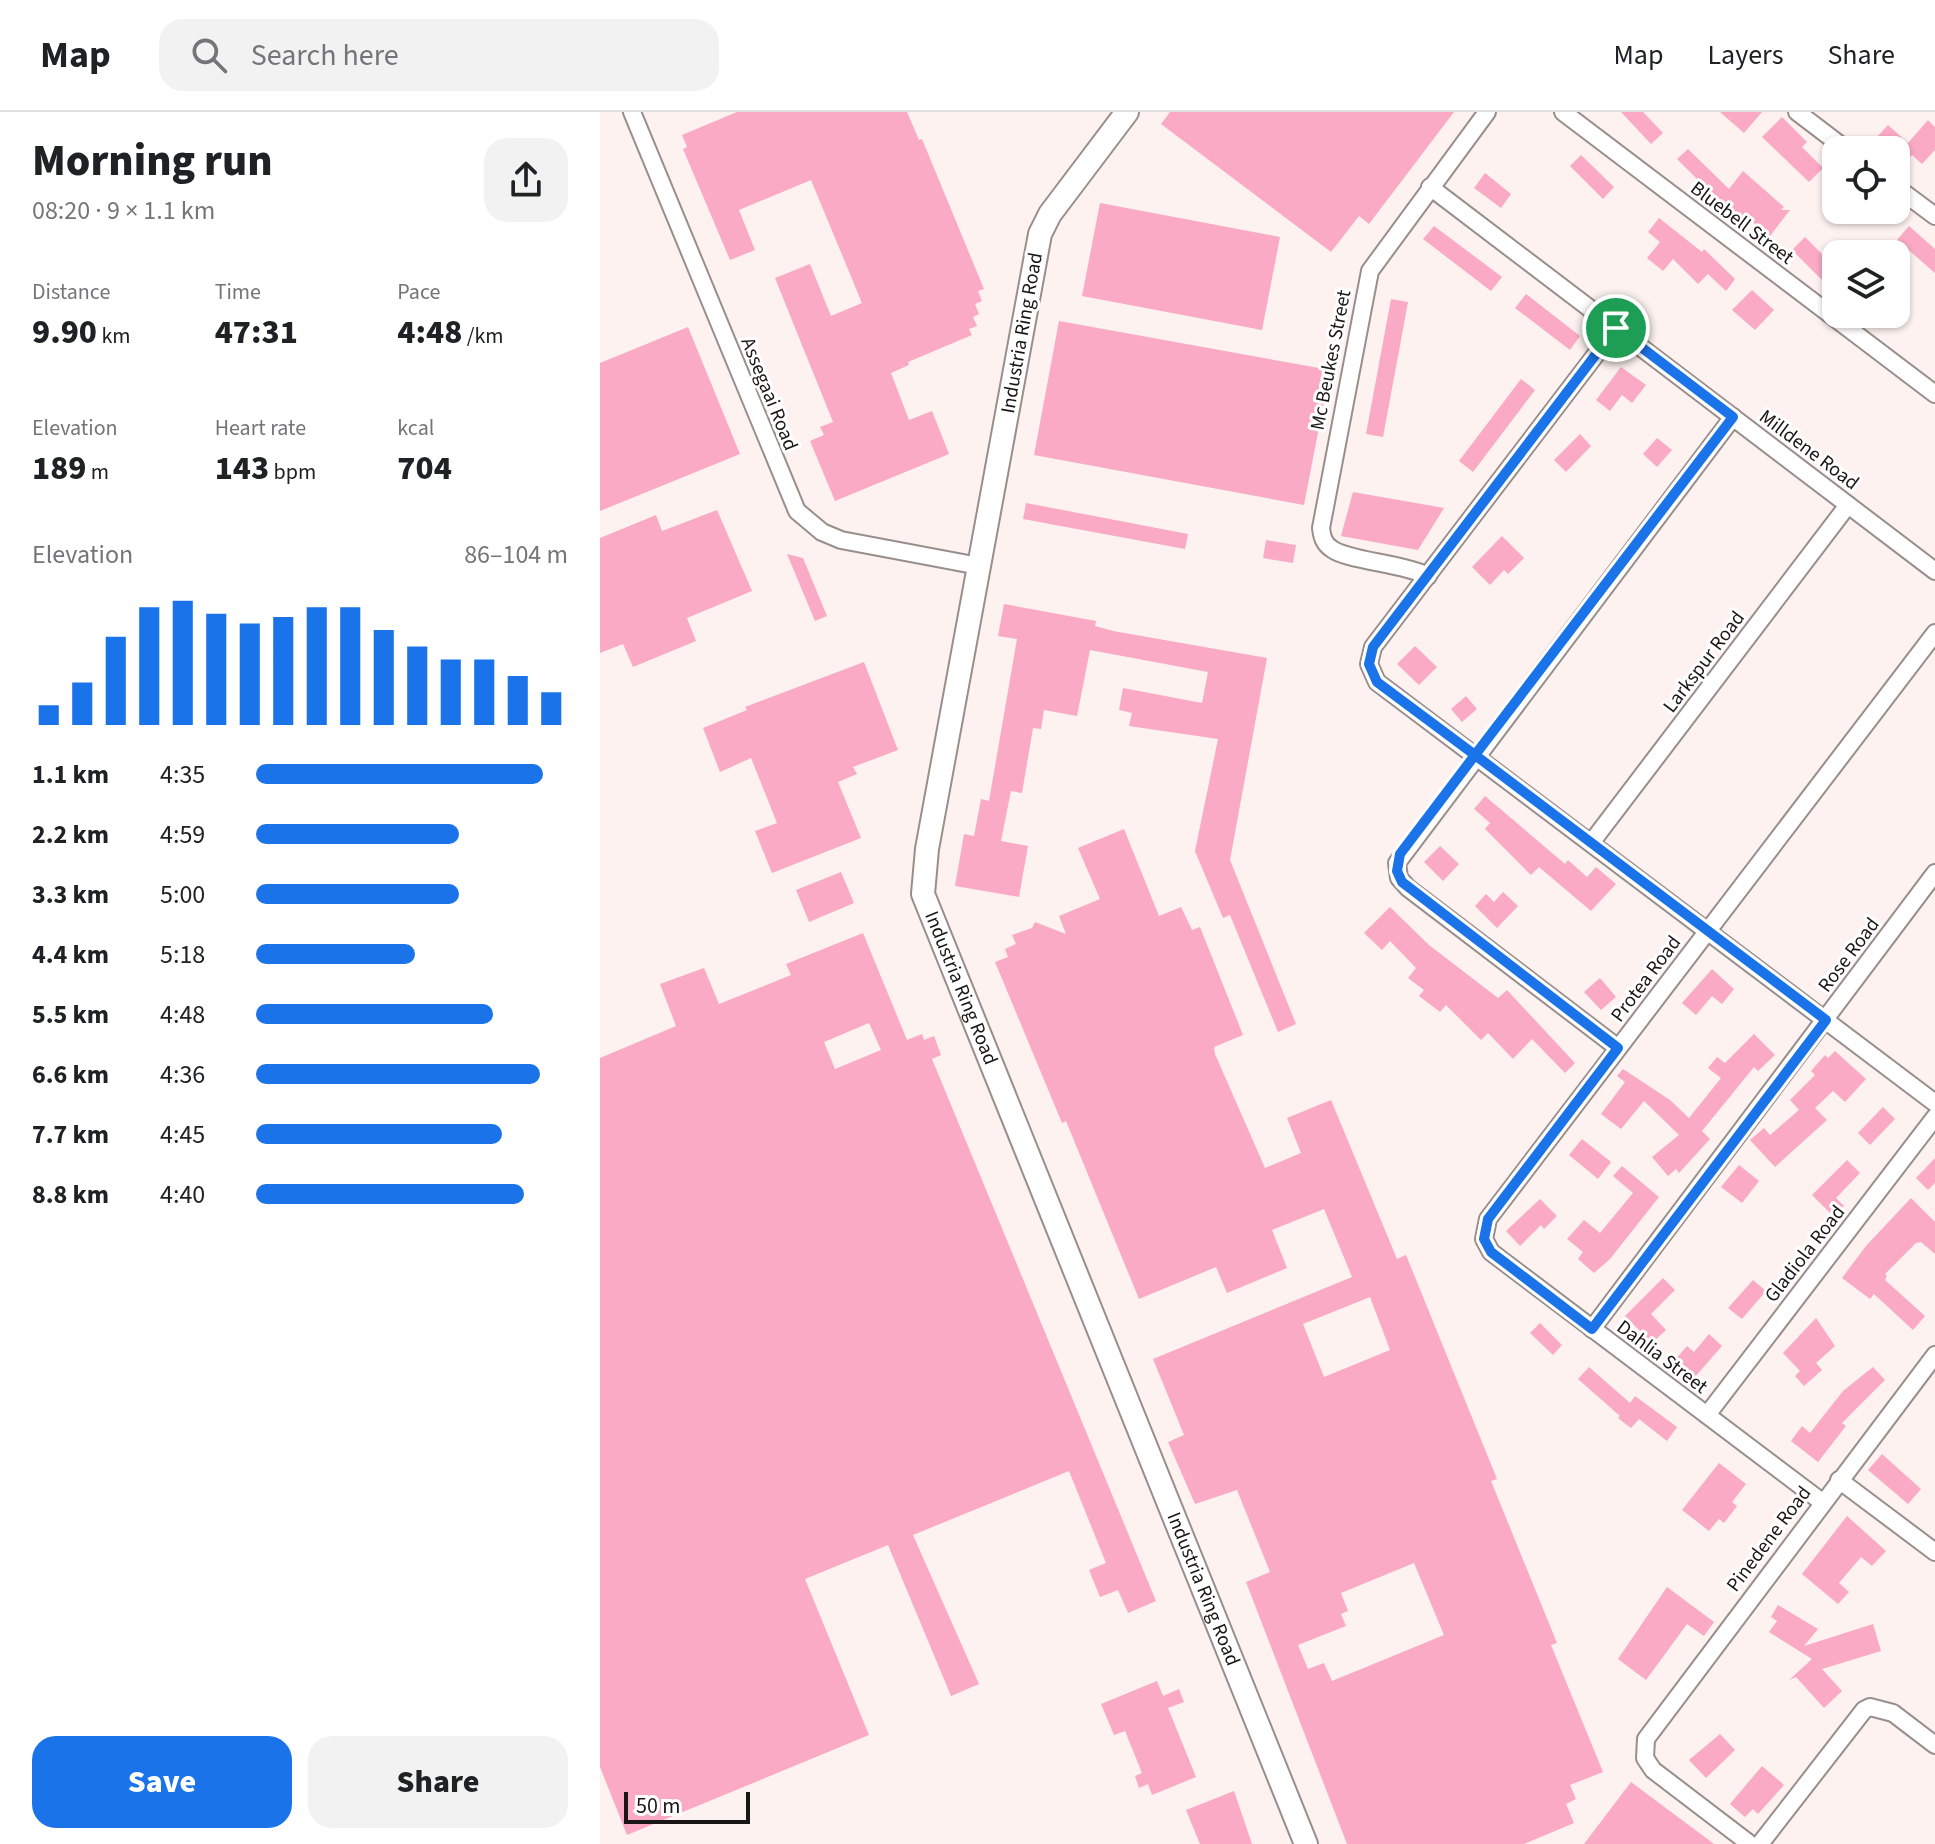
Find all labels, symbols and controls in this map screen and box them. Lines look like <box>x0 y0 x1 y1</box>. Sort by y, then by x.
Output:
search box <box>159 19 719 91</box>
text: Map <box>40 28 111 82</box>
icon: search <box>187 33 231 77</box>
text: Search here <box>251 34 399 77</box>
text: Map <box>1613 35 1663 75</box>
text: Layers <box>1707 35 1783 75</box>
text: Share <box>1827 35 1895 75</box>
text: Morning run <box>32 130 273 193</box>
map controls <box>1822 136 1910 328</box>
button: locate <box>1822 136 1910 224</box>
button: share <box>484 138 568 222</box>
street label: Bluebell Street <box>1684 175 1800 271</box>
text: 08:20 · 9 × 1.1 km <box>32 192 215 229</box>
button: layers <box>1822 240 1910 328</box>
street label: Industria Ring Road <box>994 250 1050 416</box>
text: Distance <box>32 276 110 308</box>
text: Time <box>215 276 261 308</box>
text: Pace <box>397 276 440 308</box>
street label: Mc Beukes Street <box>1304 287 1358 432</box>
pin <box>1582 294 1650 362</box>
icon: arrive <box>1594 306 1638 350</box>
text: 9.90 <box>32 308 97 357</box>
text: 47:31 <box>215 308 298 357</box>
text: 4:48 <box>397 308 462 357</box>
text: km <box>97 320 131 352</box>
text: /km <box>462 320 504 352</box>
street label: Assegaai Road <box>734 333 804 455</box>
street label: Milldene Road <box>1753 403 1865 497</box>
text: Elevation <box>32 412 118 444</box>
text: Heart rate <box>215 412 306 444</box>
text: kcal <box>397 412 434 444</box>
text: 189 <box>32 444 86 493</box>
text: 143 <box>215 444 269 493</box>
text: 704 <box>397 444 452 493</box>
text: m <box>86 456 109 488</box>
text: bpm <box>269 456 316 488</box>
text: Elevation <box>32 536 133 573</box>
text: 86–104 m <box>464 536 568 573</box>
street label: Larkspur Road <box>1656 605 1752 719</box>
text: 1.1 km <box>32 756 109 793</box>
text: 4:35 <box>160 756 205 793</box>
text: 2.2 km <box>32 816 109 853</box>
text: 4:59 <box>160 816 205 853</box>
text: 3.3 km <box>32 876 109 913</box>
text: 5:00 <box>160 876 205 913</box>
street label: Industria Ring Road <box>917 907 1004 1069</box>
street label: Rose Road <box>1812 912 1886 998</box>
street label: Protea Road <box>1604 930 1688 1028</box>
text: 4.4 km <box>32 936 109 973</box>
text: 5:18 <box>160 936 205 973</box>
text: 5.5 km <box>32 996 109 1033</box>
text: 4:48 <box>160 996 205 1033</box>
text: 6.6 km <box>32 1056 109 1093</box>
text: 4:36 <box>160 1056 205 1093</box>
text: 7.7 km <box>32 1116 109 1153</box>
text: 4:45 <box>160 1116 205 1153</box>
text: 8.8 km <box>32 1176 109 1213</box>
text: 4:40 <box>160 1176 205 1213</box>
street label: Gladiola Road <box>1758 1199 1852 1309</box>
street label: Dahlia Street <box>1611 1313 1714 1401</box>
street label: Pinedene Road <box>1720 1480 1818 1598</box>
street label: Industria Ring Road <box>1160 1508 1247 1670</box>
button: Save <box>32 1736 292 1828</box>
button: Share <box>308 1736 568 1828</box>
scale bar <box>624 1788 750 1824</box>
text: 50 m <box>636 1790 681 1822</box>

